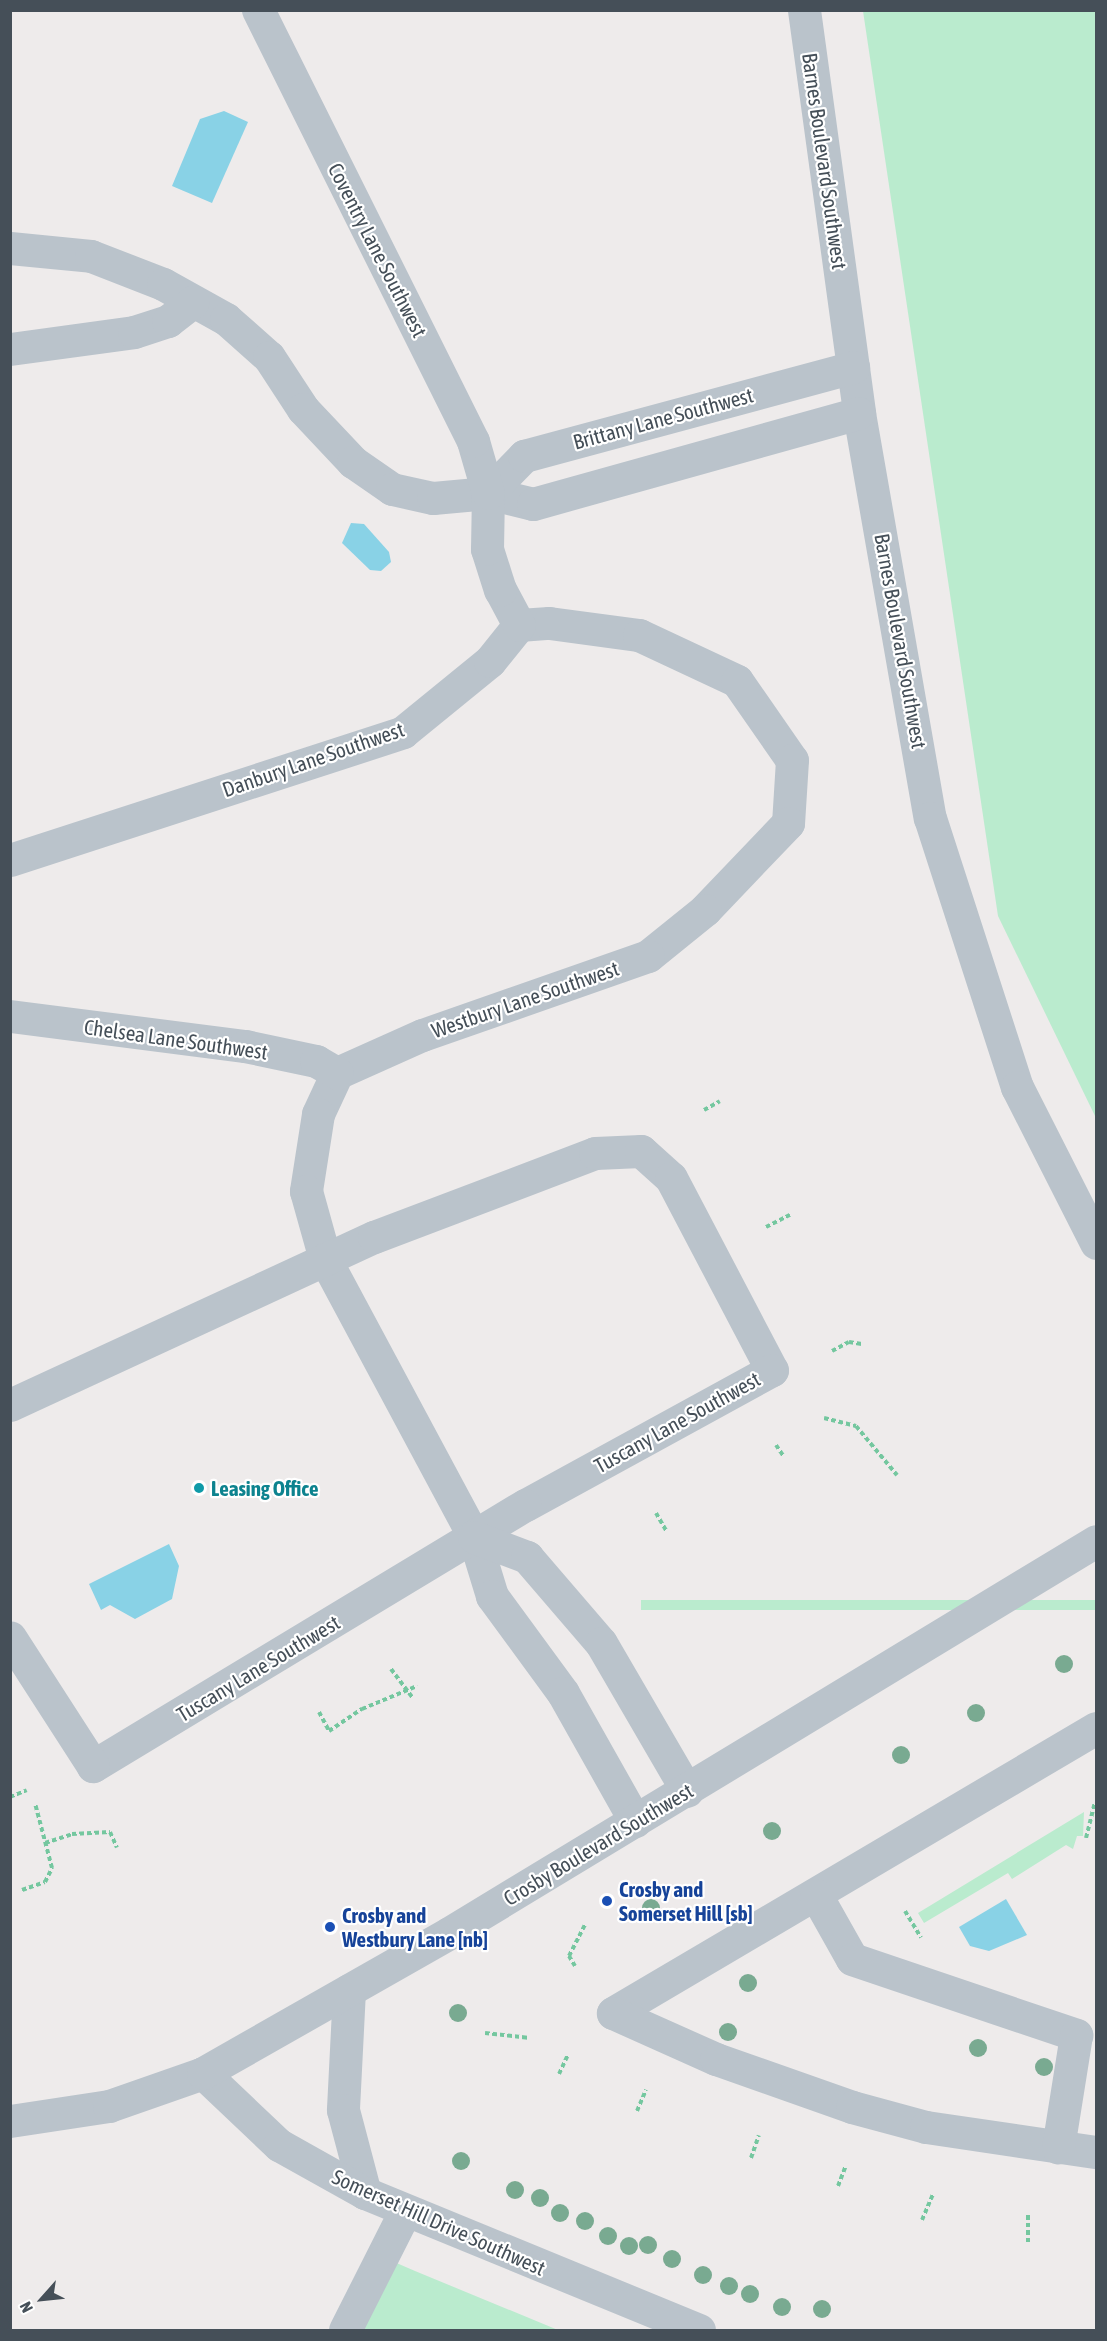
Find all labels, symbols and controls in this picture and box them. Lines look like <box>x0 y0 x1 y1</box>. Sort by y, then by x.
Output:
street label: Barnes Boulevard Southwest <box>797 51 853 271</box>
street label: Coventry Lane Southwest <box>323 159 433 341</box>
street label: Brittany Lane Southwest <box>570 382 756 454</box>
street label: Barnes Boulevard Southwest <box>870 531 932 751</box>
street label: Danbury Lane Southwest <box>219 716 407 802</box>
street label: Westbury Lane Southwest <box>428 955 622 1043</box>
street label: Chelsea Lane Southwest <box>83 1014 269 1064</box>
street label: Tuscany Lane Southwest <box>590 1366 764 1478</box>
place label: Leasing Office <box>211 1475 319 1501</box>
marker: Leasing Office <box>192 1481 206 1495</box>
street label: Tuscany Lane Southwest <box>172 1609 344 1727</box>
street label: Crosby Boulevard Southwest <box>499 1777 697 1911</box>
place label: Crosby and Somerset Hill [sb] <box>619 1876 753 1926</box>
marker: Crosby and Somerset Hill [sb] <box>600 1894 614 1908</box>
place label: Crosby and Westbury Lane [nb] <box>342 1902 488 1952</box>
marker: Crosby and Westbury Lane [nb] <box>323 1920 337 1934</box>
street label: Somerset Hill Drive Southwest <box>329 2164 549 2280</box>
north arrow <box>12 2269 72 2329</box>
text: N <box>16 2299 36 2315</box>

